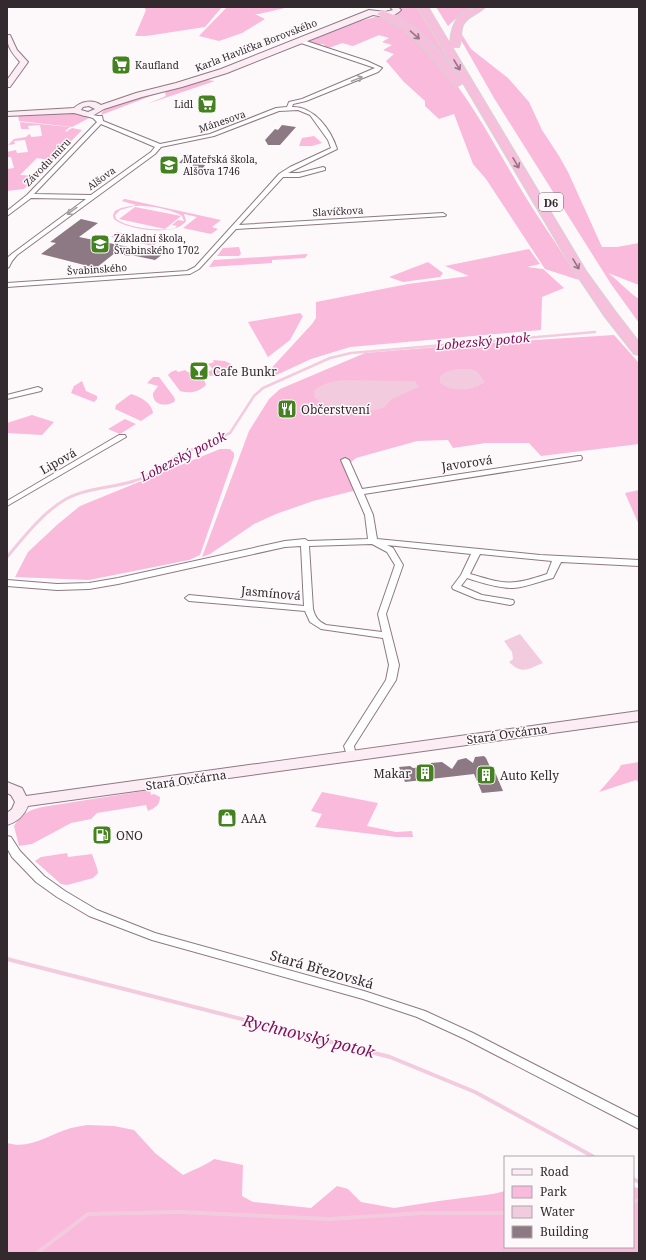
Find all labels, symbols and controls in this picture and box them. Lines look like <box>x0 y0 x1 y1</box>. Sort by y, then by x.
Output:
street label: Karla Havlíčka Borovského <box>193 15 319 75</box>
one-way arrow <box>409 30 420 39</box>
supermarket icon: Kaufland <box>110 54 132 76</box>
place label: Kaufland <box>135 58 179 72</box>
one-way arrow <box>454 59 462 71</box>
one-way arrow <box>351 74 363 82</box>
supermarket icon: Lidl <box>196 93 218 115</box>
place label: Lidl <box>174 97 193 111</box>
street label: Mánesova <box>197 106 248 136</box>
street label: Závodu míru <box>20 134 74 189</box>
place label: Mateřská škola, Alšova 1746 <box>183 152 257 178</box>
school or university icon: Mateřská škola, Alšova 1746 <box>158 154 180 176</box>
one-way arrow <box>513 157 521 169</box>
street label: Alšova <box>84 163 118 193</box>
road number: D6 <box>539 193 563 211</box>
street label: Slavíčkova <box>312 203 364 219</box>
one-way arrow <box>67 207 78 215</box>
place label: Základní škola, Švabinského 1702 <box>114 231 199 257</box>
school or university icon: Základní škola, Švabinského 1702 <box>89 233 111 255</box>
one-way arrow <box>572 258 580 269</box>
street label: Švabinského <box>66 260 128 278</box>
water label: Lobezský potok <box>434 328 531 354</box>
bar icon: Cafe Bunkr <box>188 360 210 382</box>
place label: Cafe Bunkr <box>213 363 277 380</box>
restaurant icon: Občerstvení <box>276 398 298 420</box>
place label: Občerstvení <box>301 401 370 418</box>
water label: Lobezský potok <box>136 426 230 486</box>
street label: Lipová <box>37 444 79 478</box>
street label: Javorová <box>439 451 494 475</box>
street label: Jasmínová <box>239 582 302 604</box>
street label: Stará Ovčárna <box>465 720 549 748</box>
building icon: Makar <box>414 762 436 784</box>
building icon: Auto Kelly <box>475 764 497 786</box>
place label: Makar <box>374 765 411 782</box>
street label: Stará Ovčárna <box>144 766 228 794</box>
place label: Auto Kelly <box>500 767 559 784</box>
shop icon: AAA <box>216 807 238 829</box>
place label: AAA <box>241 810 267 827</box>
fuel station icon: ONO <box>91 824 113 846</box>
place label: ONO <box>116 827 143 844</box>
street label: Stará Březovská <box>268 945 376 993</box>
water label: Rychnovský potok <box>240 1009 378 1063</box>
legend <box>504 1156 634 1248</box>
text: Road <box>540 1163 570 1180</box>
text: Park <box>540 1183 568 1200</box>
text: Water <box>540 1203 575 1220</box>
text: Building <box>540 1223 589 1240</box>

